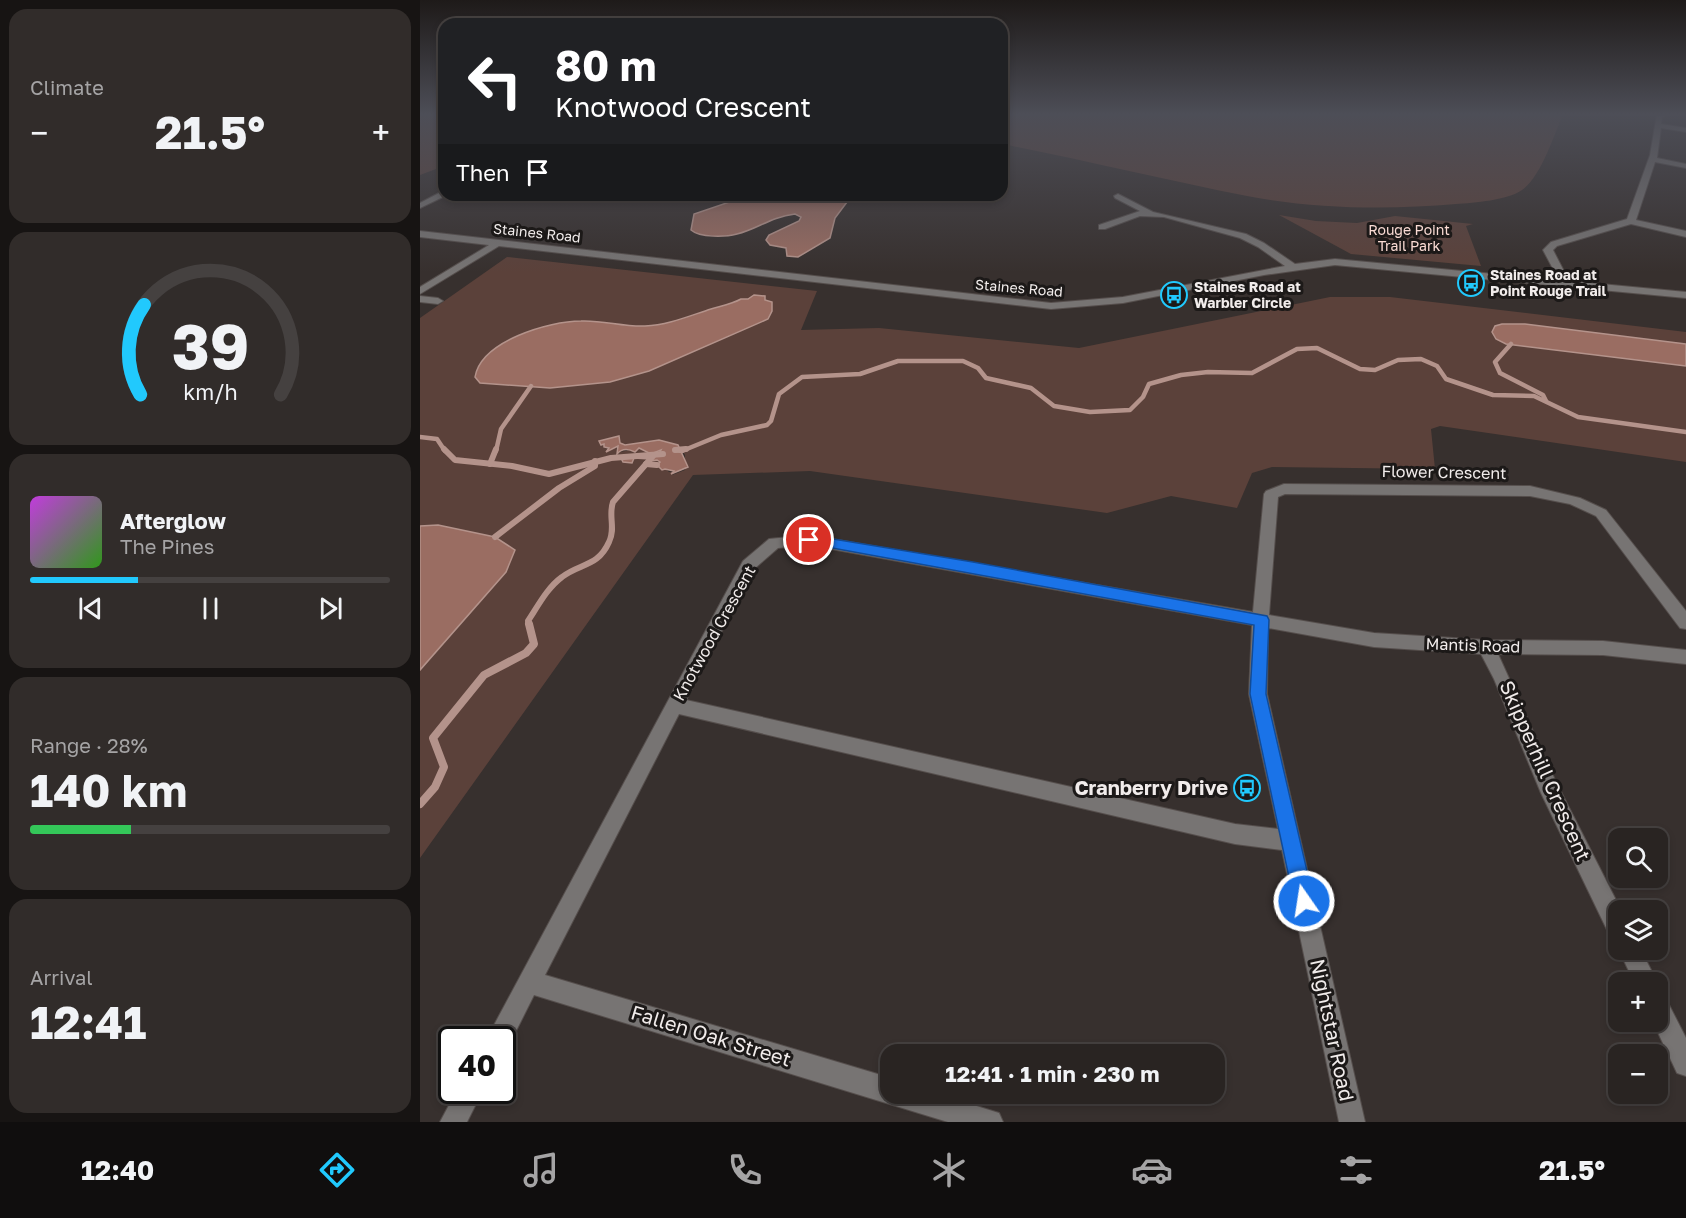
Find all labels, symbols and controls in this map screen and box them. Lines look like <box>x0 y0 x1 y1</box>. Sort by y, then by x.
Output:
text: 80 m <box>555 40 656 90</box>
icon: left <box>456 42 534 120</box>
text: Climate <box>30 75 104 99</box>
text: Knotwood Crescent <box>555 91 811 123</box>
text: 21.5° <box>155 105 265 159</box>
text: − <box>30 113 48 152</box>
text: + <box>372 113 390 152</box>
icon: arrive <box>521 156 554 189</box>
text: Then <box>456 159 509 186</box>
street label: Staines Road <box>492 219 582 246</box>
park label: Rouge Point Trail Park <box>1368 221 1450 254</box>
place label: Staines Road at Point Rouge Trail <box>1490 266 1606 299</box>
bus stop icon: Staines Road at Point Rouge Trail <box>1456 268 1486 298</box>
street label: Staines Road <box>975 275 1064 300</box>
place label: Staines Road at Warbler Circle <box>1194 278 1301 311</box>
bus stop icon: Staines Road at Warbler Circle <box>1159 280 1189 310</box>
text: 39 <box>171 309 249 384</box>
text: km/h <box>183 380 237 406</box>
street label: Flower Crescent <box>1381 461 1507 483</box>
text: Afterglow <box>120 507 226 534</box>
pin <box>783 514 834 565</box>
icon: arrive <box>792 523 825 556</box>
text: The Pines <box>120 534 214 558</box>
street label: Knotwood Crescent <box>668 562 760 704</box>
icon: previous <box>74 592 107 625</box>
icon: pause <box>194 592 227 625</box>
icon: next <box>314 592 347 625</box>
street label: Mantis Road <box>1425 633 1521 657</box>
street label: Skipperhill Crescent <box>1495 677 1597 865</box>
text: Range · 28% <box>30 733 148 757</box>
text: 140 km <box>30 763 187 817</box>
bus stop icon: Cranberry Drive <box>1232 773 1262 803</box>
place label: Cranberry Drive <box>1074 775 1228 799</box>
map controls <box>1608 828 1668 1104</box>
button: search <box>1608 828 1668 888</box>
position arrow <box>1272 869 1336 933</box>
button: layers <box>1608 900 1668 960</box>
street label: Nightstar Road <box>1306 957 1360 1103</box>
text: Arrival <box>30 965 93 989</box>
button: + <box>1608 972 1668 1032</box>
text: 12:41 <box>30 995 146 1049</box>
street label: Fallen Oak Street <box>628 999 794 1071</box>
speed limit sign: 40 <box>438 1026 516 1104</box>
button: − <box>1608 1044 1668 1104</box>
text: 12:41 · 1 min · 230 m <box>945 1060 1160 1087</box>
icon: directions <box>316 1149 358 1191</box>
icon: music <box>520 1149 562 1191</box>
icon: phone <box>724 1149 766 1191</box>
icon: climate <box>928 1149 970 1191</box>
icon: car <box>1131 1149 1173 1191</box>
icon: filters <box>1335 1149 1377 1191</box>
text: 12:40 <box>81 1154 154 1186</box>
text: 21.5° <box>1539 1154 1605 1186</box>

